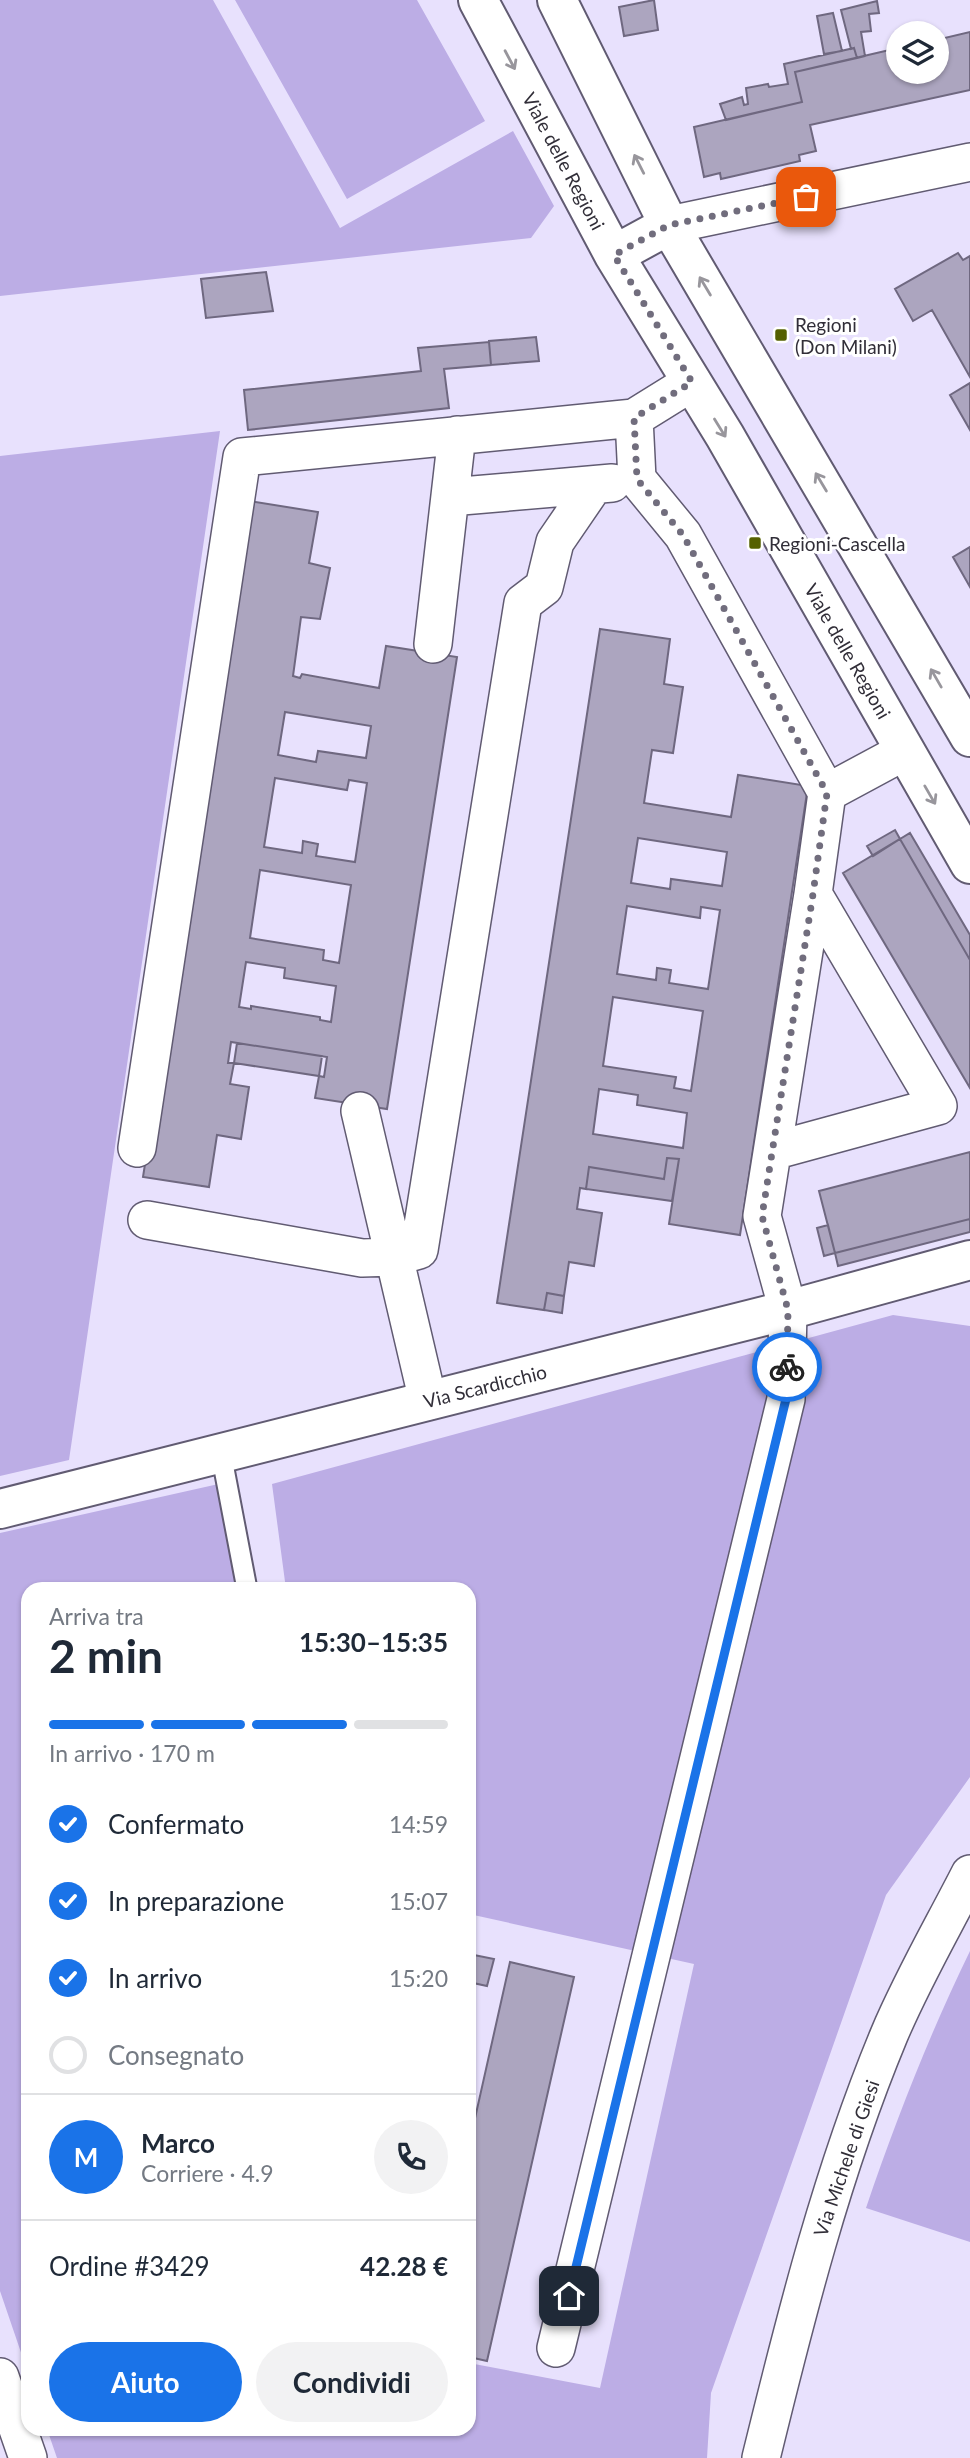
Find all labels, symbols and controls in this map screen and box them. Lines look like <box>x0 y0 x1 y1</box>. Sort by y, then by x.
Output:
map controls <box>886 21 949 84</box>
button: layers <box>886 21 949 84</box>
one-way arrow <box>504 49 518 70</box>
street label: Viale delle Regioni <box>518 88 610 234</box>
one-way arrow <box>631 154 645 175</box>
pin <box>776 167 836 227</box>
icon: bag <box>787 178 825 216</box>
one-way arrow <box>698 276 712 296</box>
place label: Regioni (Don Milani) <box>795 313 897 358</box>
marker: Regioni (Don Milani) <box>773 327 789 343</box>
one-way arrow <box>713 417 727 437</box>
one-way arrow <box>814 472 828 492</box>
place label: Regioni-Cascella <box>769 532 905 555</box>
marker: Regioni-Cascella <box>747 535 763 551</box>
street label: Viale delle Regioni <box>800 579 896 723</box>
one-way arrow <box>929 669 943 689</box>
one-way arrow <box>923 785 937 805</box>
courier <box>752 1332 822 1402</box>
icon: bike <box>768 1348 806 1386</box>
street label: Via Scardicchio <box>421 1360 549 1412</box>
text: Arriva tra <box>49 1602 144 1630</box>
text: 15:30–15:35 <box>299 1626 448 1658</box>
text: 2 min <box>49 1628 163 1683</box>
text: In arrivo · 170 m <box>49 1739 215 1767</box>
icon: check <box>49 1805 87 1843</box>
text: Confermato <box>108 1808 244 1840</box>
text: 14:59 <box>389 1810 448 1838</box>
icon: check <box>49 1882 87 1920</box>
text: In preparazione <box>108 1885 284 1917</box>
text: 15:07 <box>389 1887 448 1915</box>
icon: check <box>49 1959 87 1997</box>
text: In arrivo <box>108 1962 202 1994</box>
text: 15:20 <box>389 1964 448 1992</box>
text: Consegnato <box>108 2039 244 2071</box>
street label: Via Michele di Giesi <box>808 2077 884 2239</box>
button: phone <box>374 2120 448 2194</box>
text: Marco <box>141 2127 215 2159</box>
text: M <box>74 2141 98 2173</box>
text: Corriere · 4.9 <box>141 2159 274 2187</box>
text: Ordine #3429 <box>49 2250 210 2282</box>
text: 42.28 € <box>360 2250 448 2282</box>
pin <box>539 2266 599 2326</box>
icon: home <box>550 2277 588 2315</box>
button: Aiuto <box>49 2342 242 2422</box>
button: Condividi <box>256 2342 448 2422</box>

